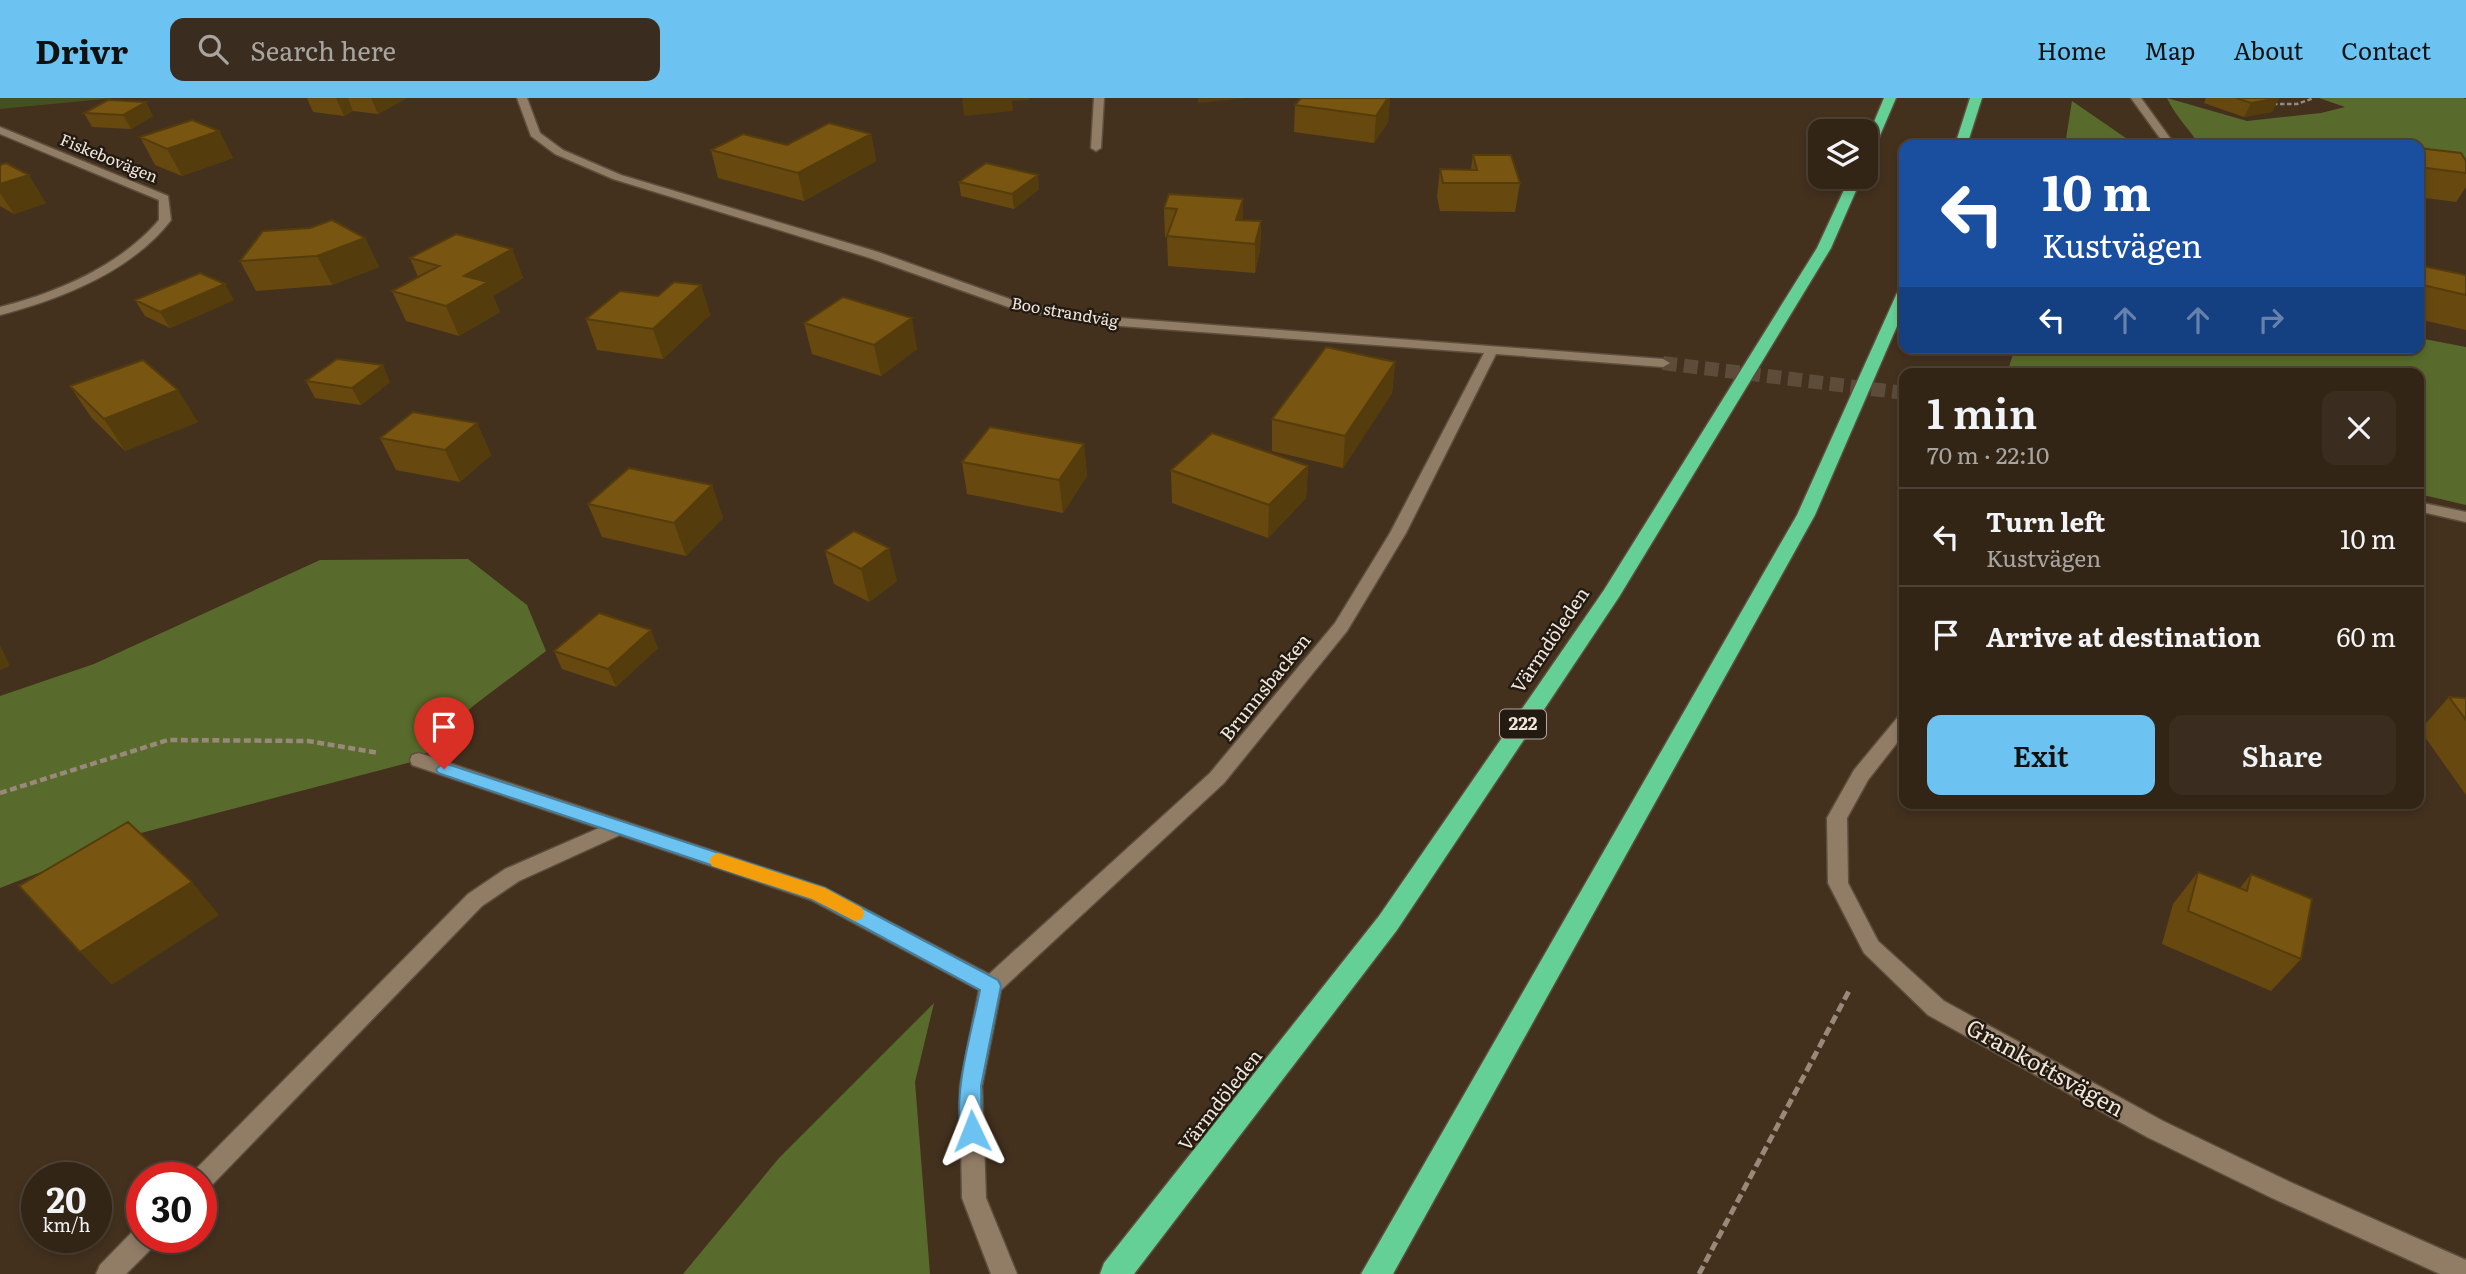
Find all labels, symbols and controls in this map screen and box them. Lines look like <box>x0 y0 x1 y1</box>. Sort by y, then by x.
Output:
search box <box>170 18 660 81</box>
text: Drivr <box>35 25 128 74</box>
icon: search <box>194 30 232 68</box>
text: Search here <box>250 30 396 69</box>
text: Home <box>2037 32 2106 67</box>
text: Map <box>2144 32 2195 67</box>
text: About <box>2233 32 2303 67</box>
text: Contact <box>2341 32 2431 67</box>
map controls <box>1808 119 1878 189</box>
button: layers <box>1808 119 1878 189</box>
street label: Fiskebovägen <box>57 127 162 188</box>
text: 10 m <box>2042 153 2151 226</box>
icon: left <box>1927 168 2018 259</box>
text: Kustvägen <box>2042 220 2202 268</box>
street label: Boo strandväg <box>1010 290 1121 332</box>
icon: left <box>2033 301 2071 339</box>
icon: ahead <box>2106 301 2144 339</box>
icon: ahead <box>2179 301 2217 339</box>
icon: right <box>2252 301 2290 339</box>
text: 1 min <box>1927 380 2037 442</box>
button: close <box>2322 391 2396 465</box>
text: 70 m · 22:10 <box>1927 437 2049 471</box>
text: Turn left <box>1986 501 2105 540</box>
icon: left <box>1927 518 1965 556</box>
text: 10 m <box>2340 518 2396 557</box>
text: Kustvägen <box>1986 540 2101 574</box>
street label: Värmdöleden <box>1503 581 1595 698</box>
icon: arrive <box>1927 616 1965 654</box>
text: Arrive at destination <box>1986 616 2261 655</box>
text: 60 m <box>2337 616 2396 655</box>
street label: Brunnsbacken <box>1212 627 1316 746</box>
pin <box>414 697 474 769</box>
icon: arrive <box>425 708 463 746</box>
road number: 222 <box>1500 710 1546 738</box>
button: Exit <box>1927 715 2155 795</box>
button: Share <box>2169 715 2396 795</box>
street label: Grankottsvägen <box>1961 1009 2131 1124</box>
street label: Värmdöleden <box>1170 1043 1268 1156</box>
position arrow <box>935 1094 1009 1168</box>
speed limit sign: 30 <box>126 1162 217 1253</box>
text: 20 <box>46 1172 87 1224</box>
text: km/h <box>43 1211 90 1238</box>

